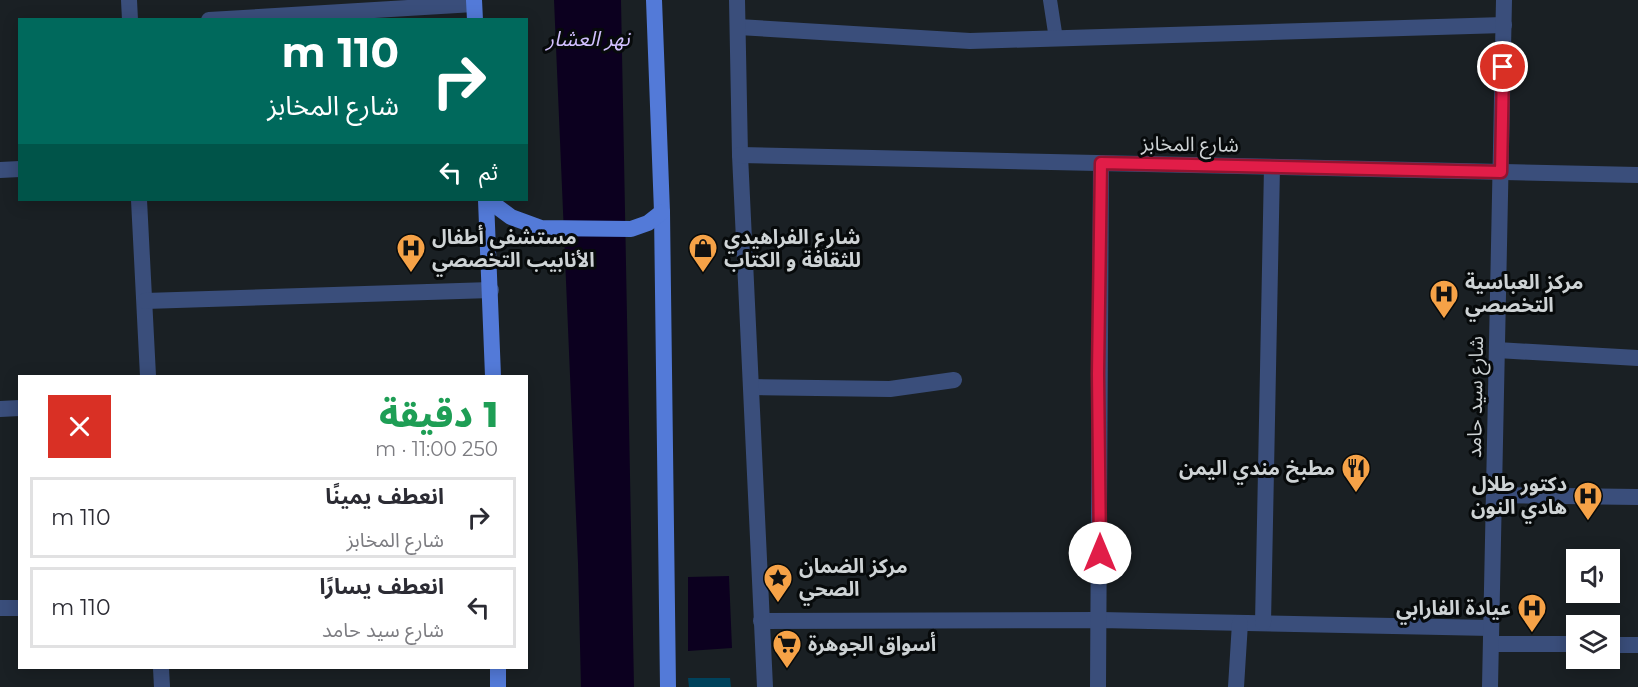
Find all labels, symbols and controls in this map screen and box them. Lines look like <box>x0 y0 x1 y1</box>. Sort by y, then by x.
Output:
text: 110 m <box>282 26 399 78</box>
water label: نهر العشار <box>544 26 631 51</box>
pin <box>1477 41 1528 92</box>
icon: right <box>420 42 498 120</box>
icon: arrive <box>1486 50 1519 83</box>
text: شارع المخابز <box>267 89 399 122</box>
street label: شارع المخابز <box>1140 131 1239 160</box>
icon: left <box>434 156 467 189</box>
text: ثم <box>479 159 498 186</box>
place label: مستشفى أطفال الأنابيب التخصصي <box>432 224 595 277</box>
place label: شارع الفراهيدي للثقافة و الكتاب <box>724 225 861 272</box>
hospital icon: مستشفى أطفال الأنابيب التخصصي <box>395 232 427 274</box>
shop icon: شارع الفراهيدي للثقافة و الكتاب <box>687 232 719 274</box>
place label: مركز العباسية التخصصي <box>1465 270 1583 322</box>
hospital icon: مركز العباسية التخصصي <box>1428 278 1460 320</box>
street label: شارع سيد حامد <box>1462 336 1491 458</box>
text: 1 دقيقة <box>379 392 498 436</box>
button: close <box>48 395 111 458</box>
text: 250 m · 11:00 <box>375 437 498 461</box>
restaurant icon: مطبخ مندي اليمن <box>1340 452 1372 494</box>
place label: مطبخ مندي اليمن <box>1179 456 1335 485</box>
place label: دكتور طلال هادي النون <box>1471 472 1567 524</box>
hospital icon: دكتور طلال هادي النون <box>1572 480 1604 522</box>
text: انعطف يمينًا <box>325 483 444 510</box>
icon: right <box>462 501 495 534</box>
text: 110 m <box>51 504 111 531</box>
position arrow <box>1068 521 1132 585</box>
text: شارع المخابز <box>346 528 444 552</box>
map controls <box>1566 549 1620 669</box>
button: sound <box>1566 549 1620 603</box>
place label: مركز الضمان الصحي <box>799 554 908 606</box>
place icon: مركز الضمان الصحي <box>762 562 794 604</box>
text: انعطف يسارًا <box>320 573 444 600</box>
icon: left <box>462 591 495 624</box>
hospital icon: عيادة الفارابي <box>1516 592 1548 634</box>
text: 110 m <box>51 594 111 621</box>
place label: عيادة الفارابي <box>1396 596 1511 625</box>
button: layers <box>1566 615 1620 669</box>
text: شارع سيد حامد <box>322 618 444 642</box>
supermarket icon: أسواق الجوهرة <box>771 628 803 670</box>
place label: أسواق الجوهرة <box>808 631 936 656</box>

